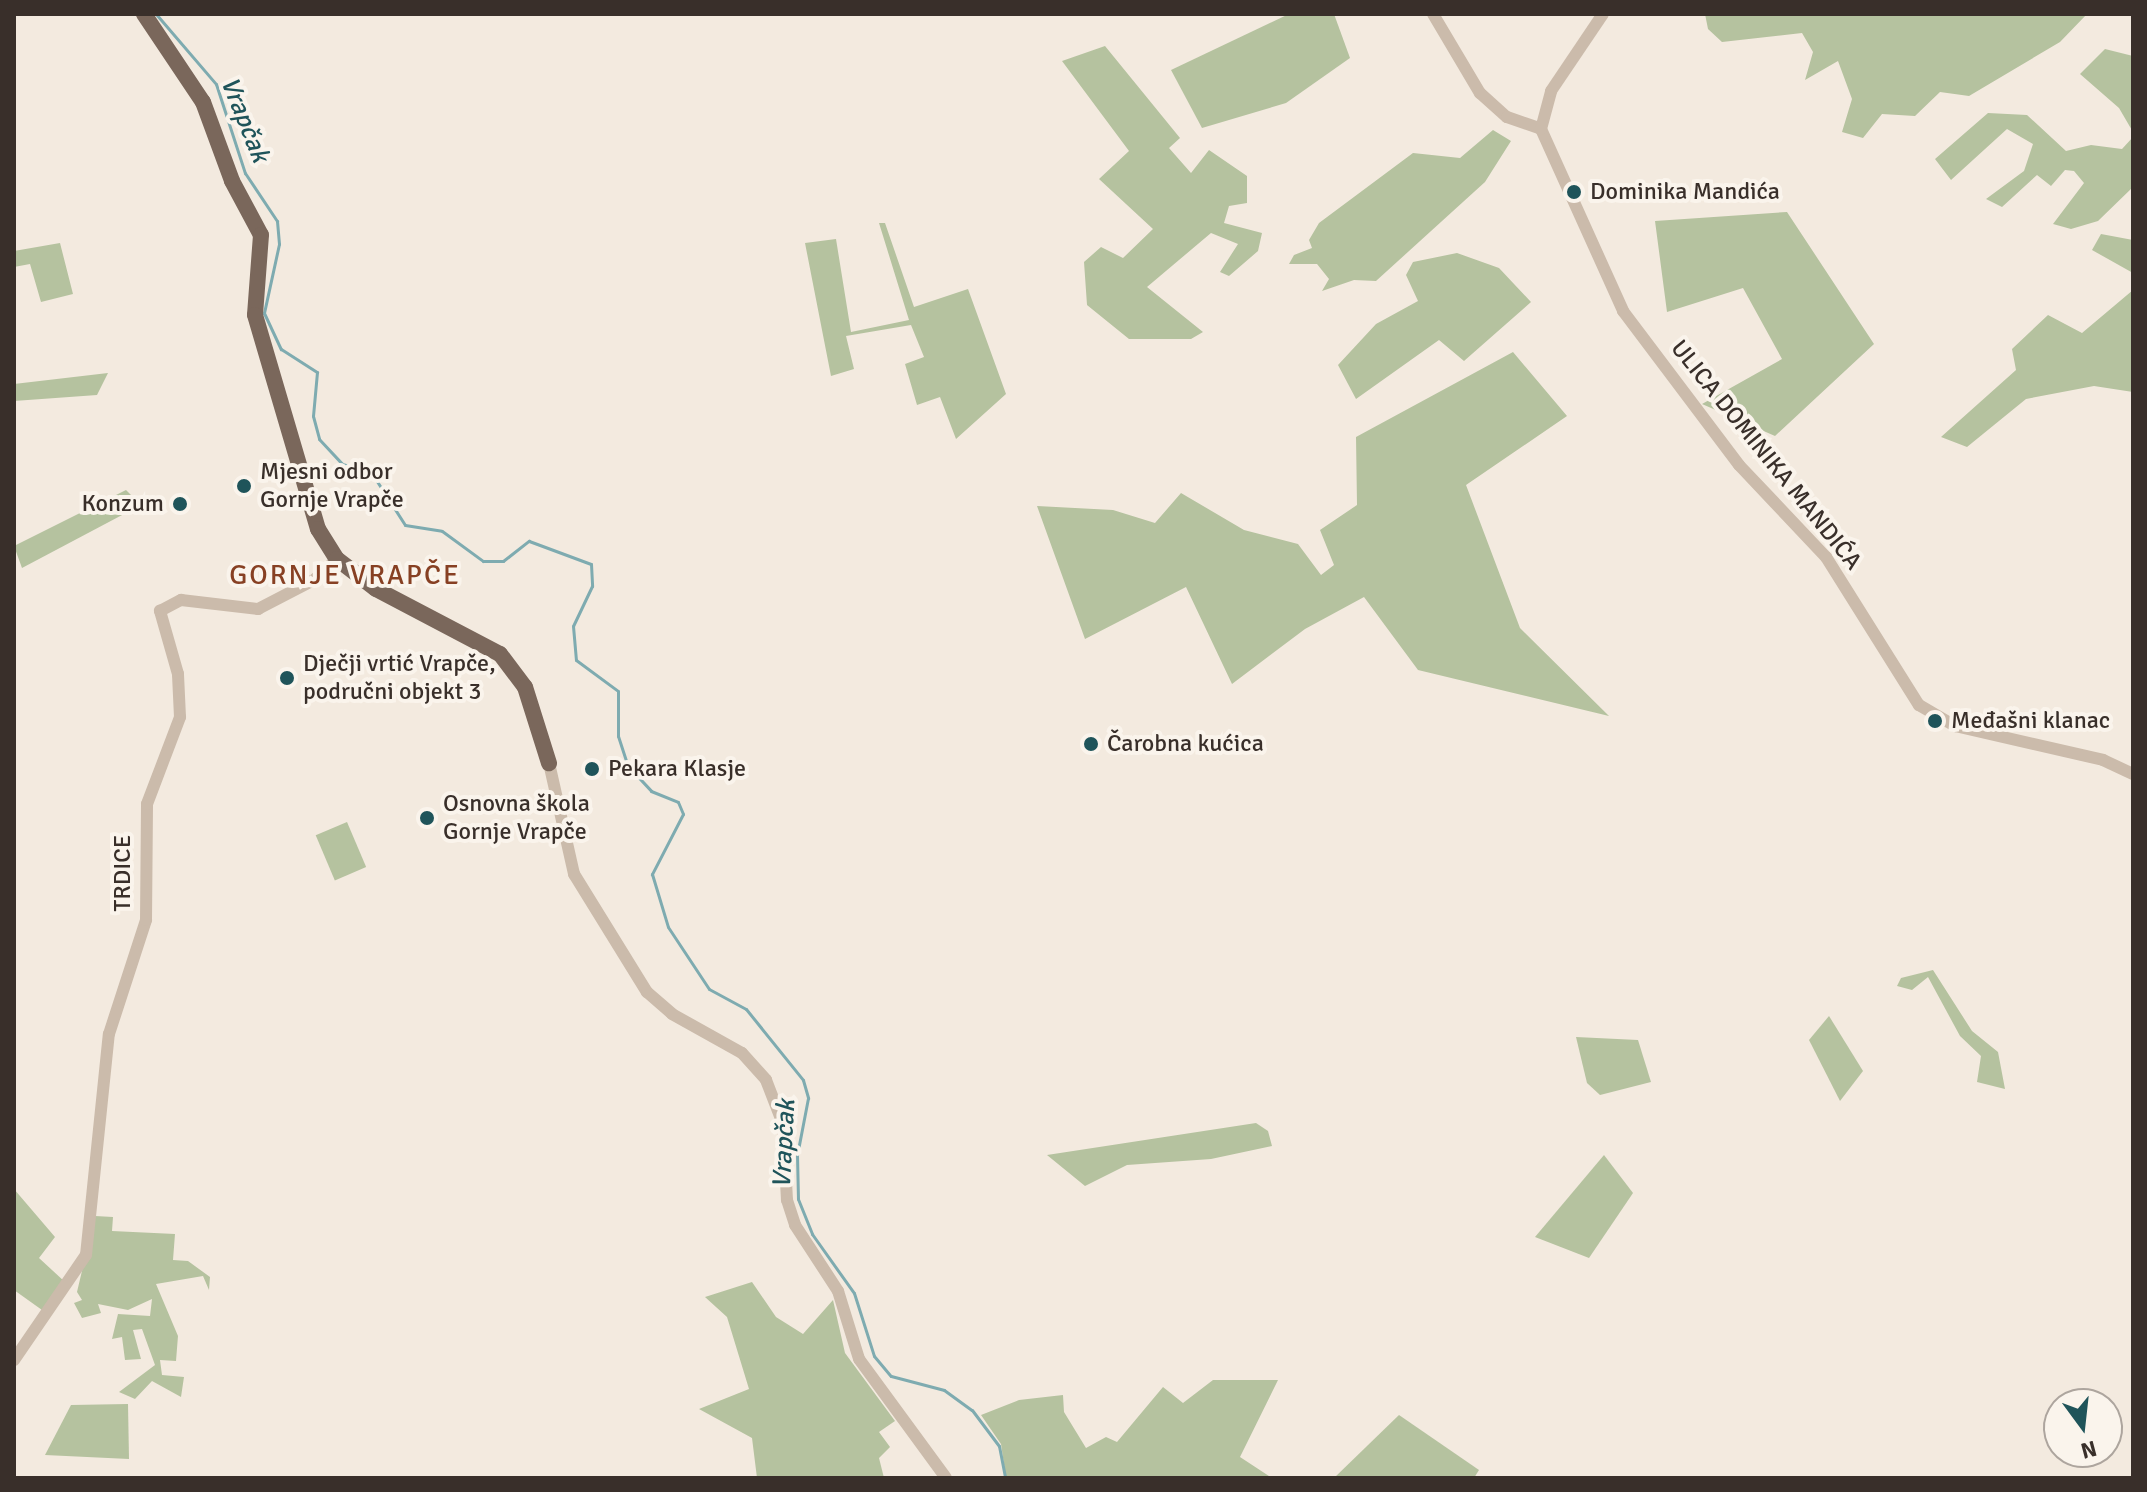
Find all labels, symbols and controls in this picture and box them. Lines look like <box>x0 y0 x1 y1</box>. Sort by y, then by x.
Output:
water label: Vrapčak <box>213 73 275 167</box>
place label: Dominika Mandića <box>1590 178 1780 206</box>
marker: Dominika Mandića <box>1565 183 1583 201</box>
street label: ULICA DOMINIKA MANDIĆA <box>1664 334 1868 576</box>
place label: Mjesni odbor Gornje Vrapče <box>260 458 404 514</box>
marker: Mjesni odbor Gornje Vrapče <box>235 477 253 495</box>
place label: Konzum <box>82 490 164 518</box>
marker: Konzum <box>171 495 189 513</box>
district label: GORNJE VRAPČE <box>229 558 461 592</box>
place label: Dječji vrtić Vrapče, područni objekt 3 <box>303 650 496 706</box>
marker: Dječji vrtić Vrapče, područni objekt 3 <box>278 669 296 687</box>
place label: Međašni klanac <box>1951 707 2110 735</box>
marker: Međašni klanac <box>1926 712 1944 730</box>
place label: Čarobna kućica <box>1107 730 1264 758</box>
marker: Čarobna kućica <box>1082 735 1100 753</box>
place label: Pekara Klasje <box>608 755 746 783</box>
marker: Pekara Klasje <box>583 760 601 778</box>
place label: Osnovna škola Gornje Vrapče <box>443 790 590 846</box>
marker: Osnovna škola Gornje Vrapče <box>418 809 436 827</box>
street label: TRDICE <box>109 835 137 911</box>
water label: Vrapčak <box>767 1099 803 1189</box>
north arrow <box>2043 1388 2123 1468</box>
text: N <box>2078 1435 2100 1465</box>

